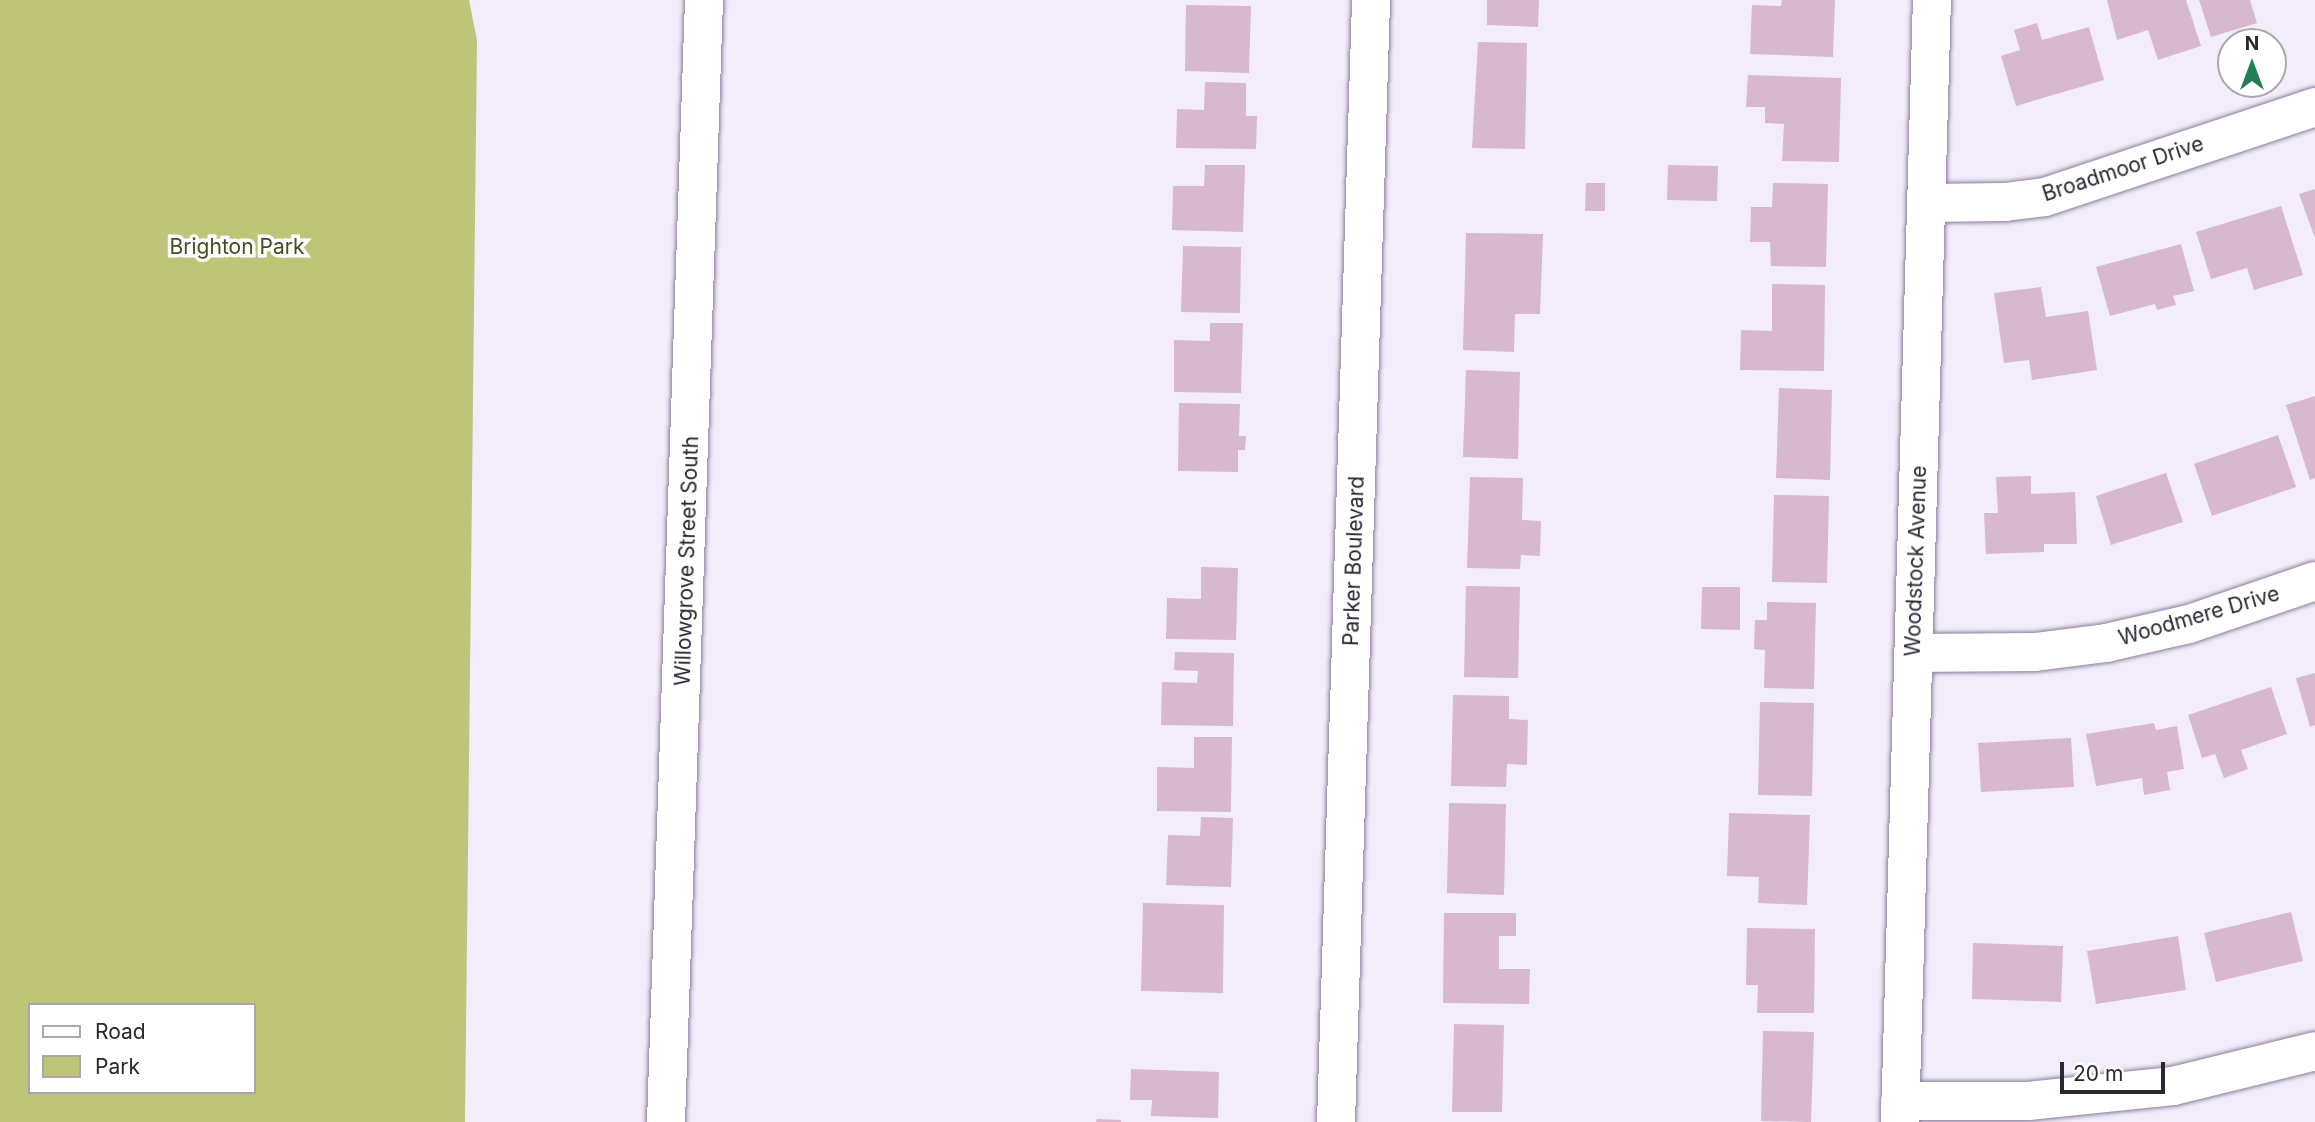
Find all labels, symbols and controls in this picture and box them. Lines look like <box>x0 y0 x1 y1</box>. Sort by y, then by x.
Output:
north arrow <box>2217 28 2287 98</box>
text: N <box>2245 32 2259 55</box>
street label: Broadmoor Drive <box>2039 131 2207 207</box>
park label: Brighton Park <box>170 234 304 260</box>
street label: Willowgrove Street South <box>670 436 704 686</box>
street label: Woodstock Avenue <box>1900 465 1932 657</box>
street label: Parker Boulevard <box>1338 476 1370 646</box>
street label: Woodmere Drive <box>2116 581 2282 651</box>
legend <box>28 1003 256 1094</box>
text: Road <box>95 1019 146 1044</box>
scale bar <box>2063 1048 2168 1092</box>
text: Park <box>95 1054 140 1079</box>
text: 20 m <box>2073 1061 2123 1086</box>

